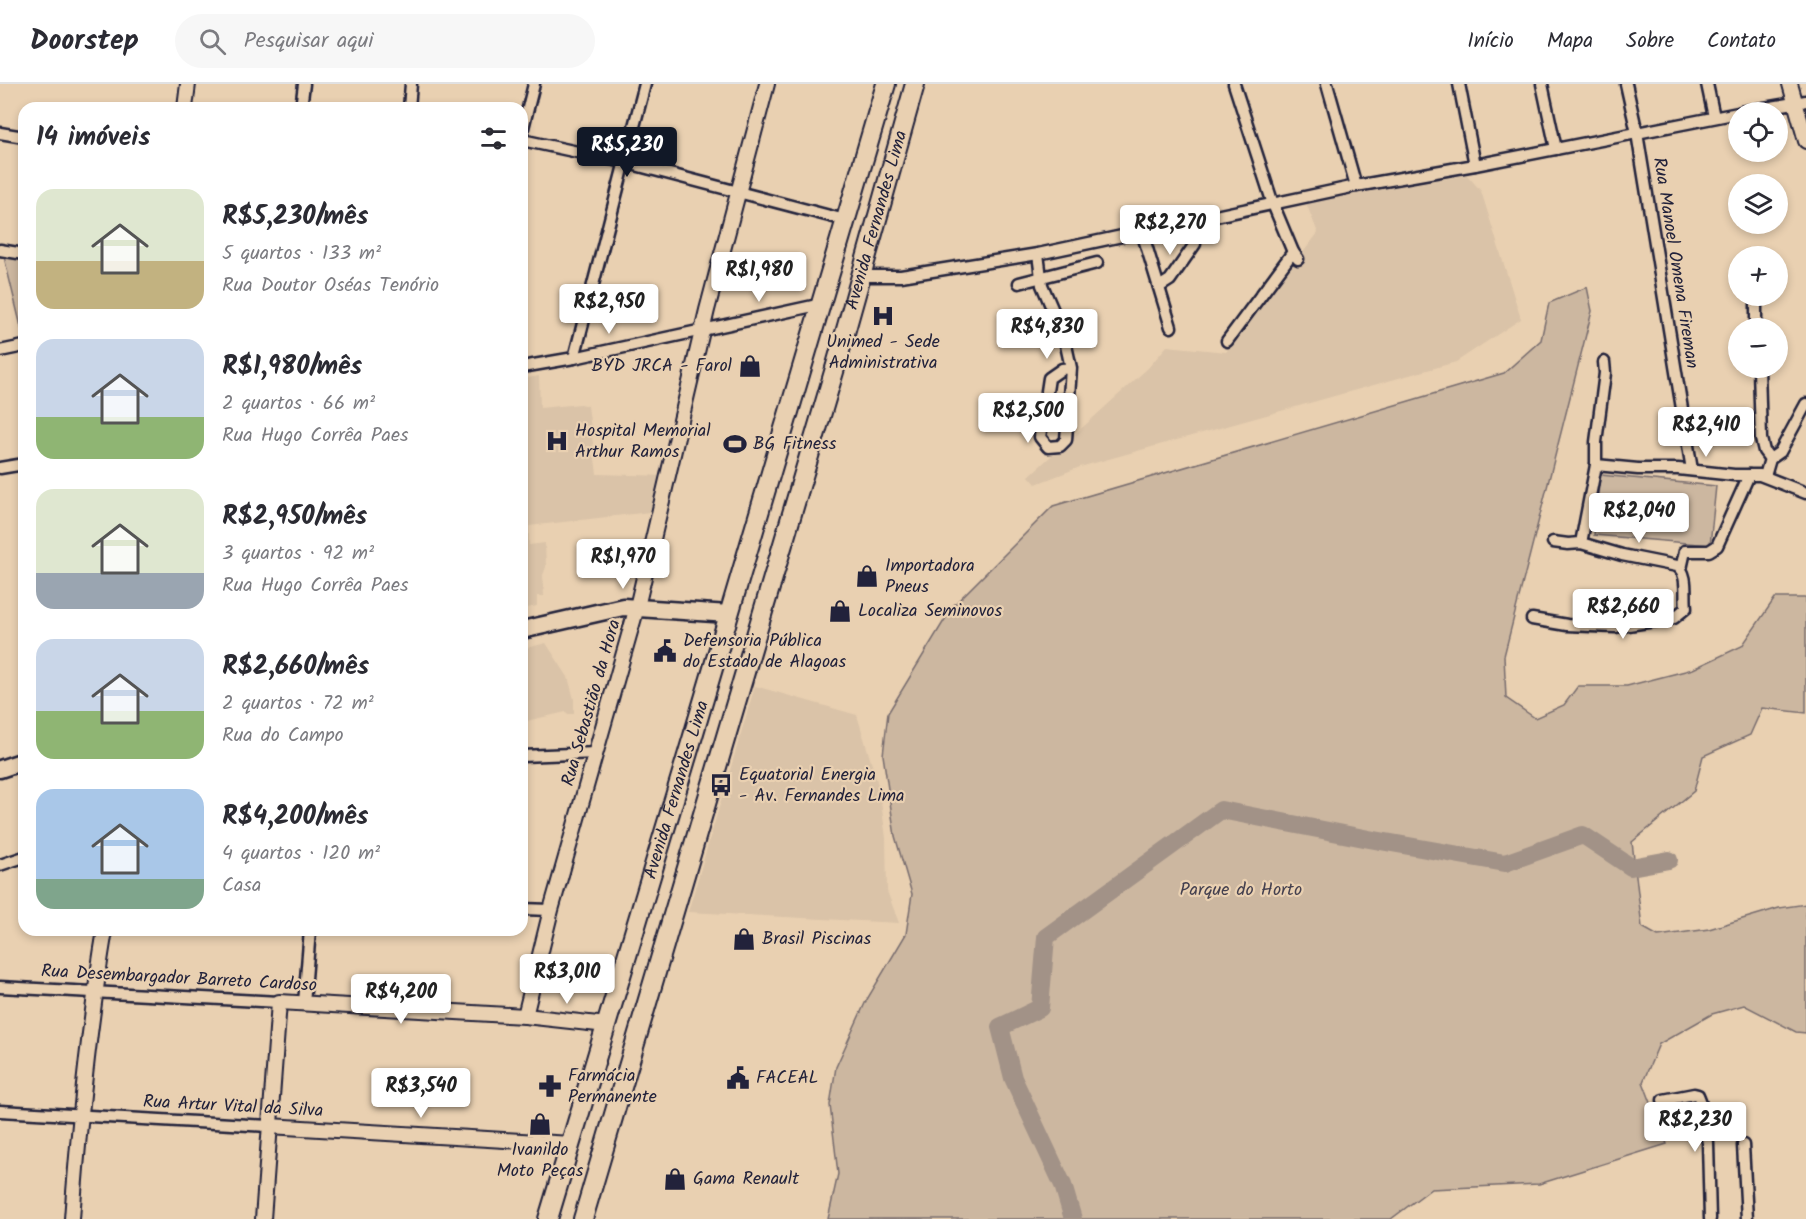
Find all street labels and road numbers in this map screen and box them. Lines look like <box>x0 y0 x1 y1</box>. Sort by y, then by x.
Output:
street label: Avenida Fernandes Lima <box>838 127 916 313</box>
street label: Rua Manoel Omena Fireman <box>1644 155 1706 371</box>
street label: Rua Sebastião da Hora <box>554 616 630 790</box>
street label: Avenida Fernandes Lima <box>636 697 717 883</box>
street label: Rua Desembargador Barreto Cardoso <box>40 957 318 1001</box>
street label: Rua Artur Vital da Silva <box>142 1088 324 1126</box>

